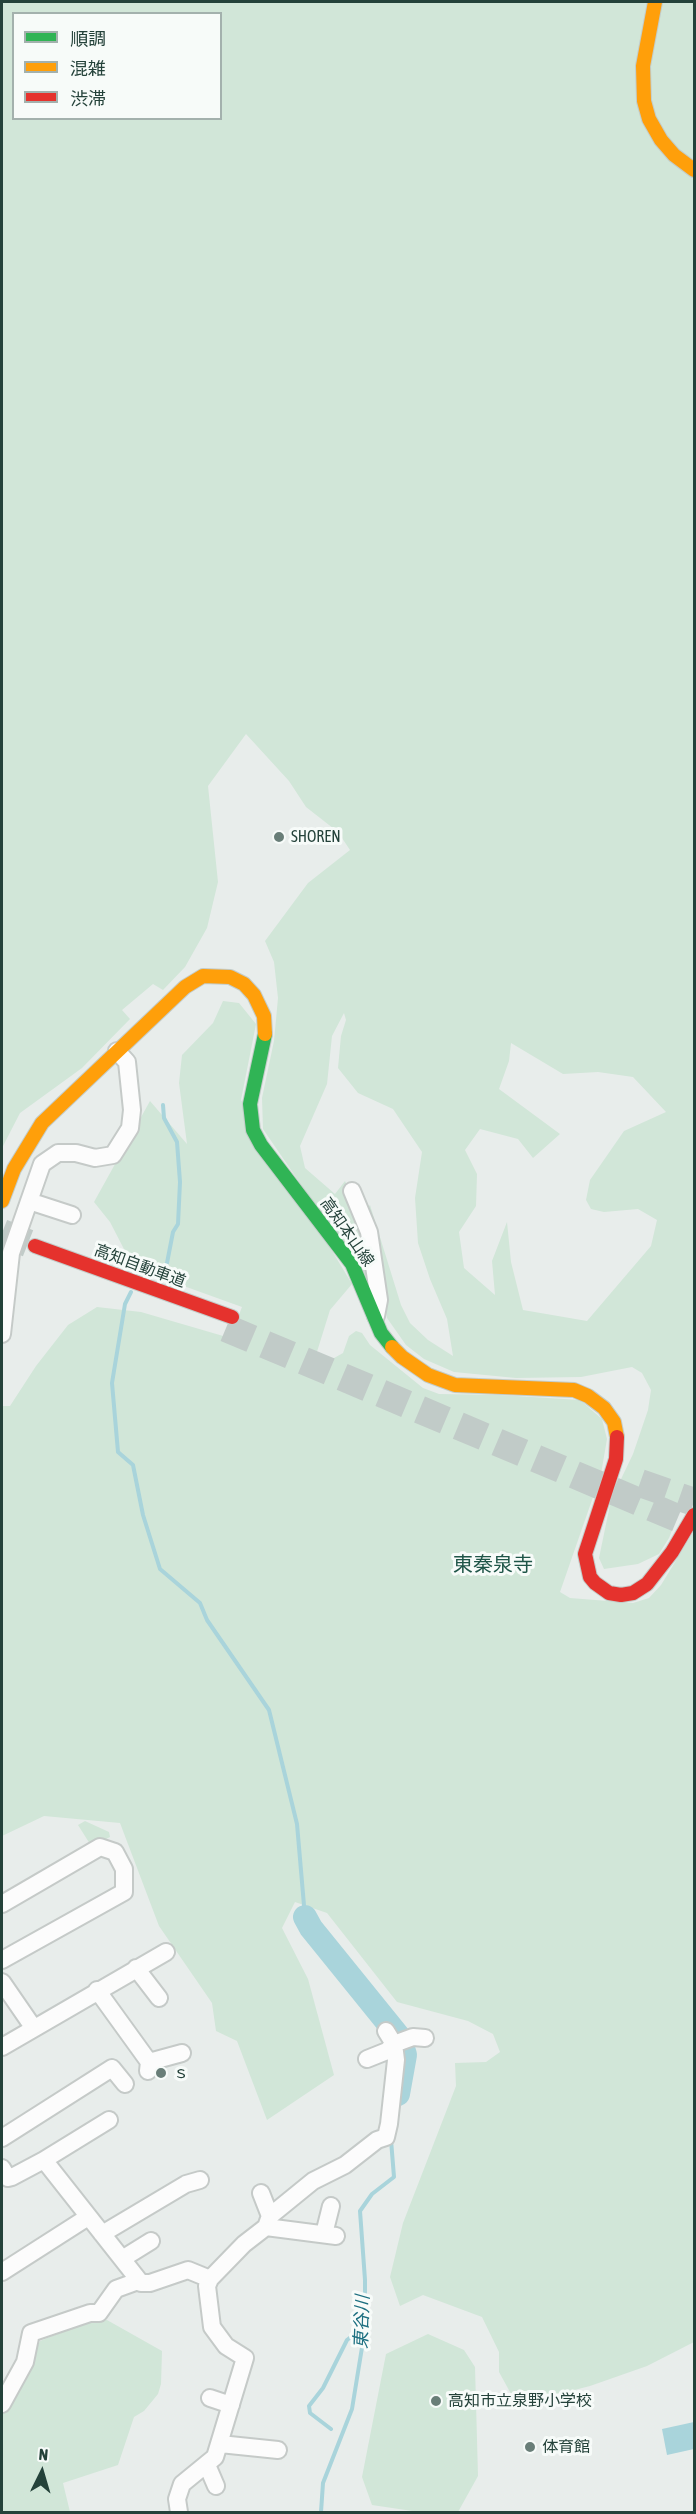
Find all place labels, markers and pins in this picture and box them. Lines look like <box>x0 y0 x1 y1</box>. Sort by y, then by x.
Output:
place label: SHOREN <box>291 827 341 847</box>
marker: SHOREN <box>272 830 286 844</box>
place label: ｓ <box>173 2063 189 2083</box>
marker: ｓ <box>154 2066 168 2080</box>
place label: 高知市立泉野小学校 <box>448 2391 592 2411</box>
marker: 高知市立泉野小学校 <box>429 2394 443 2408</box>
place label: 体育館 <box>542 2437 590 2457</box>
marker: 体育館 <box>523 2440 537 2454</box>

